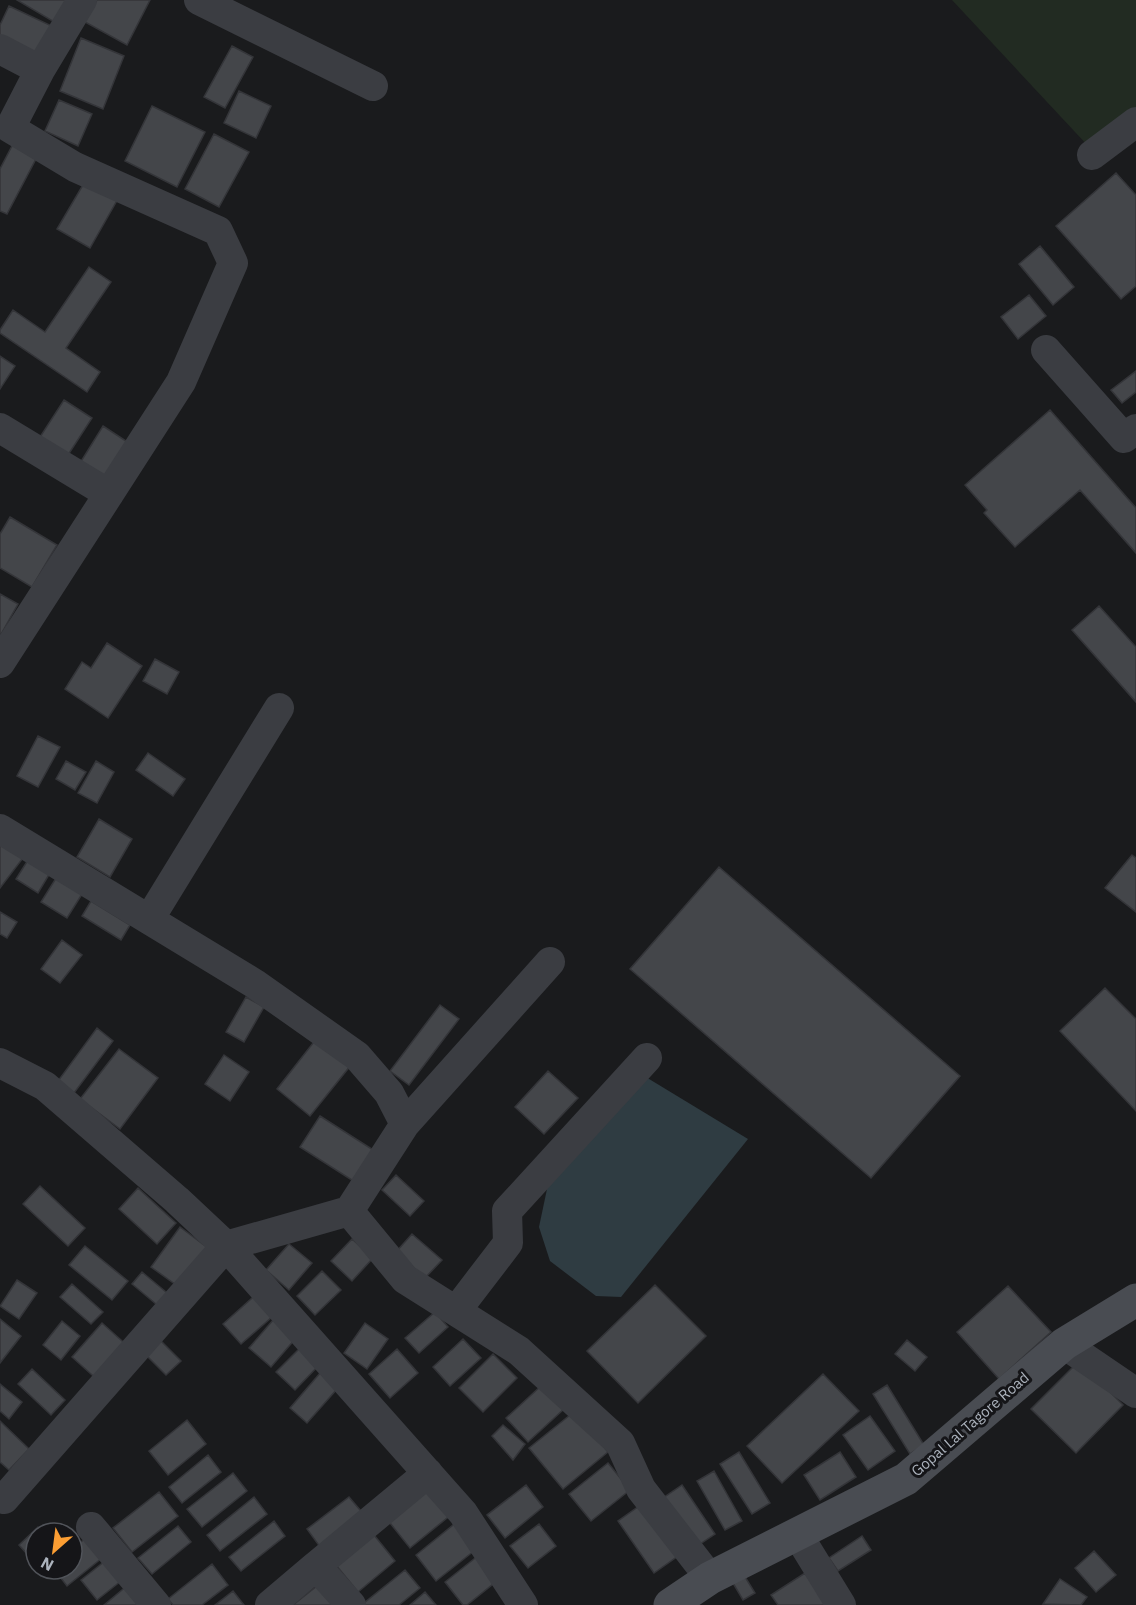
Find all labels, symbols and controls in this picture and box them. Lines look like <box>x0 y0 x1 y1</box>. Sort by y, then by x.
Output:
street label: Gopal Lal Tagore Road <box>907 1368 1033 1480</box>
north arrow <box>24 1521 84 1581</box>
text: N <box>37 1553 57 1576</box>

